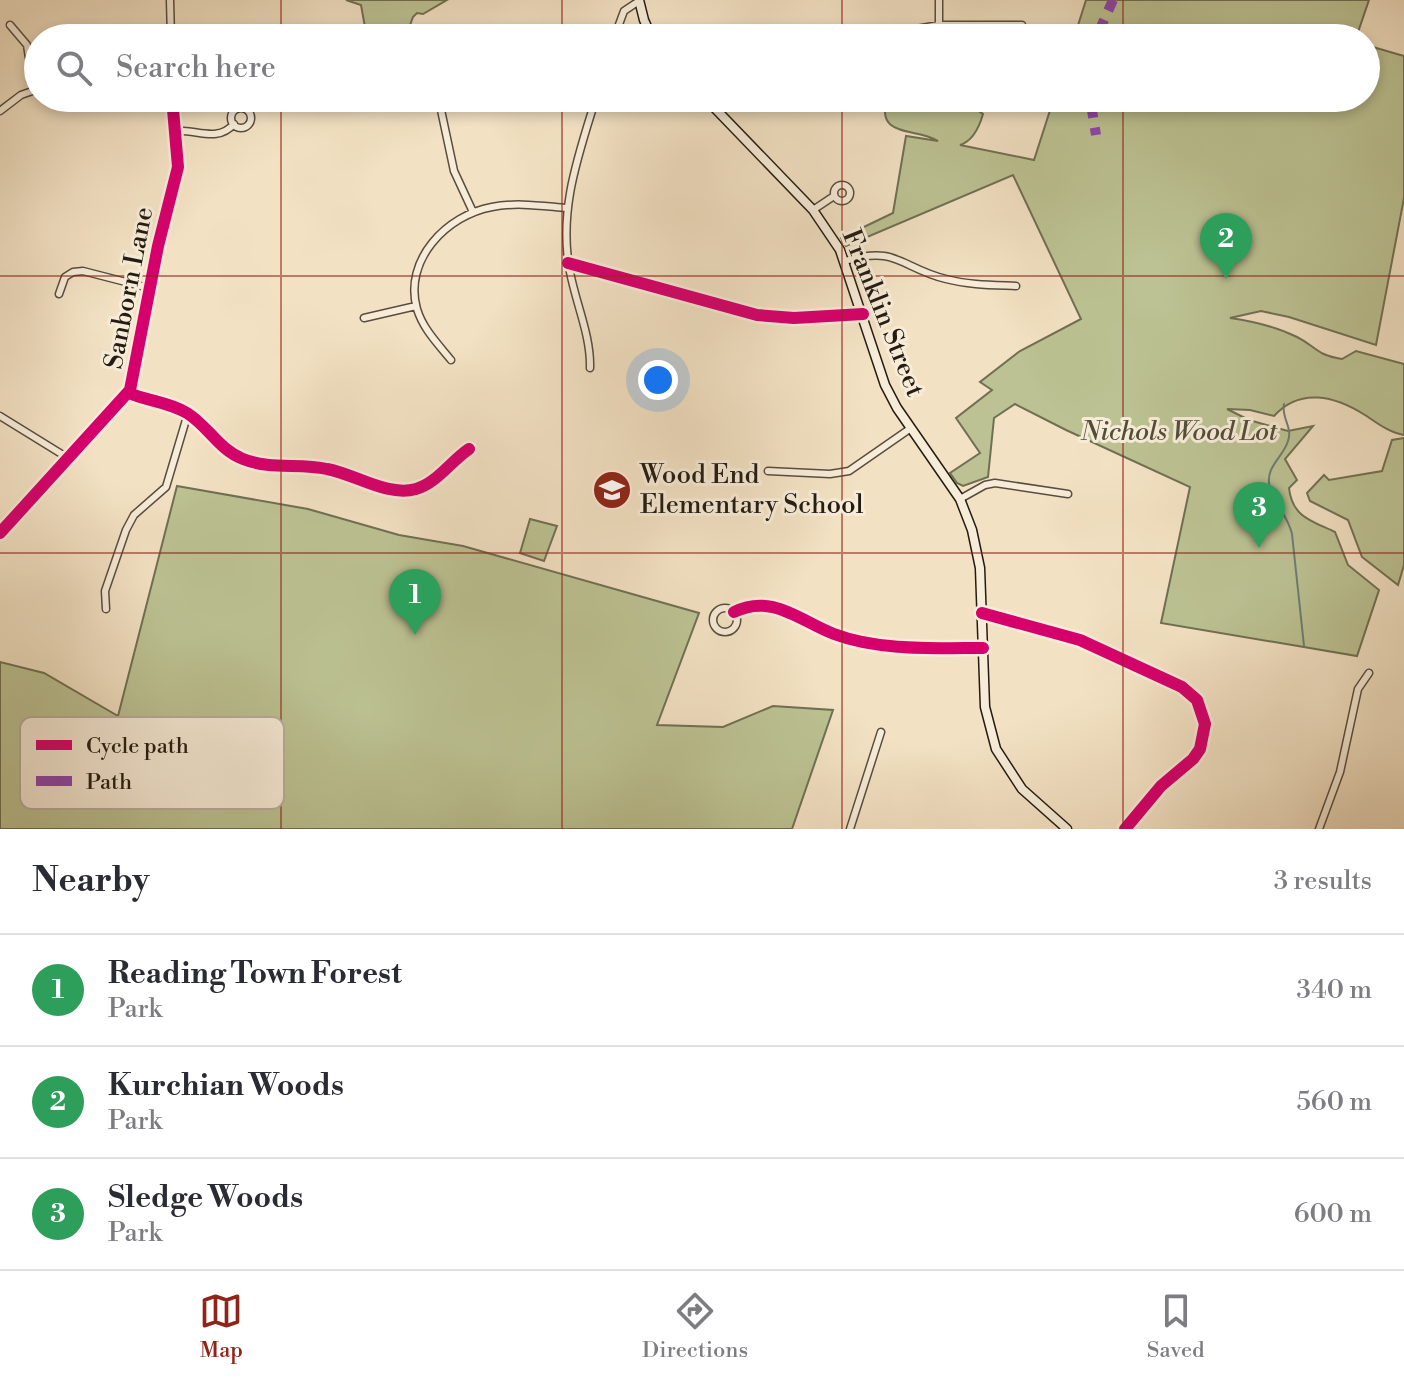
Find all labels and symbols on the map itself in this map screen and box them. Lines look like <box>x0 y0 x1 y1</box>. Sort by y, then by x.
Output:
street label: Sanborn Lane <box>98 204 160 372</box>
pin: 2 <box>1200 213 1252 279</box>
street label: Franklin Street <box>835 225 931 401</box>
your location <box>638 360 678 400</box>
park label: Nichols Wood Lot <box>1080 416 1278 448</box>
place label: Wood End Elementary School <box>639 459 864 521</box>
school or university icon: Wood End Elementary School <box>591 469 633 511</box>
pin: 3 <box>1233 482 1285 548</box>
pin: 1 <box>389 569 441 635</box>
legend <box>20 717 284 809</box>
text: Cycle path <box>86 733 189 760</box>
text: Path <box>86 769 132 796</box>

